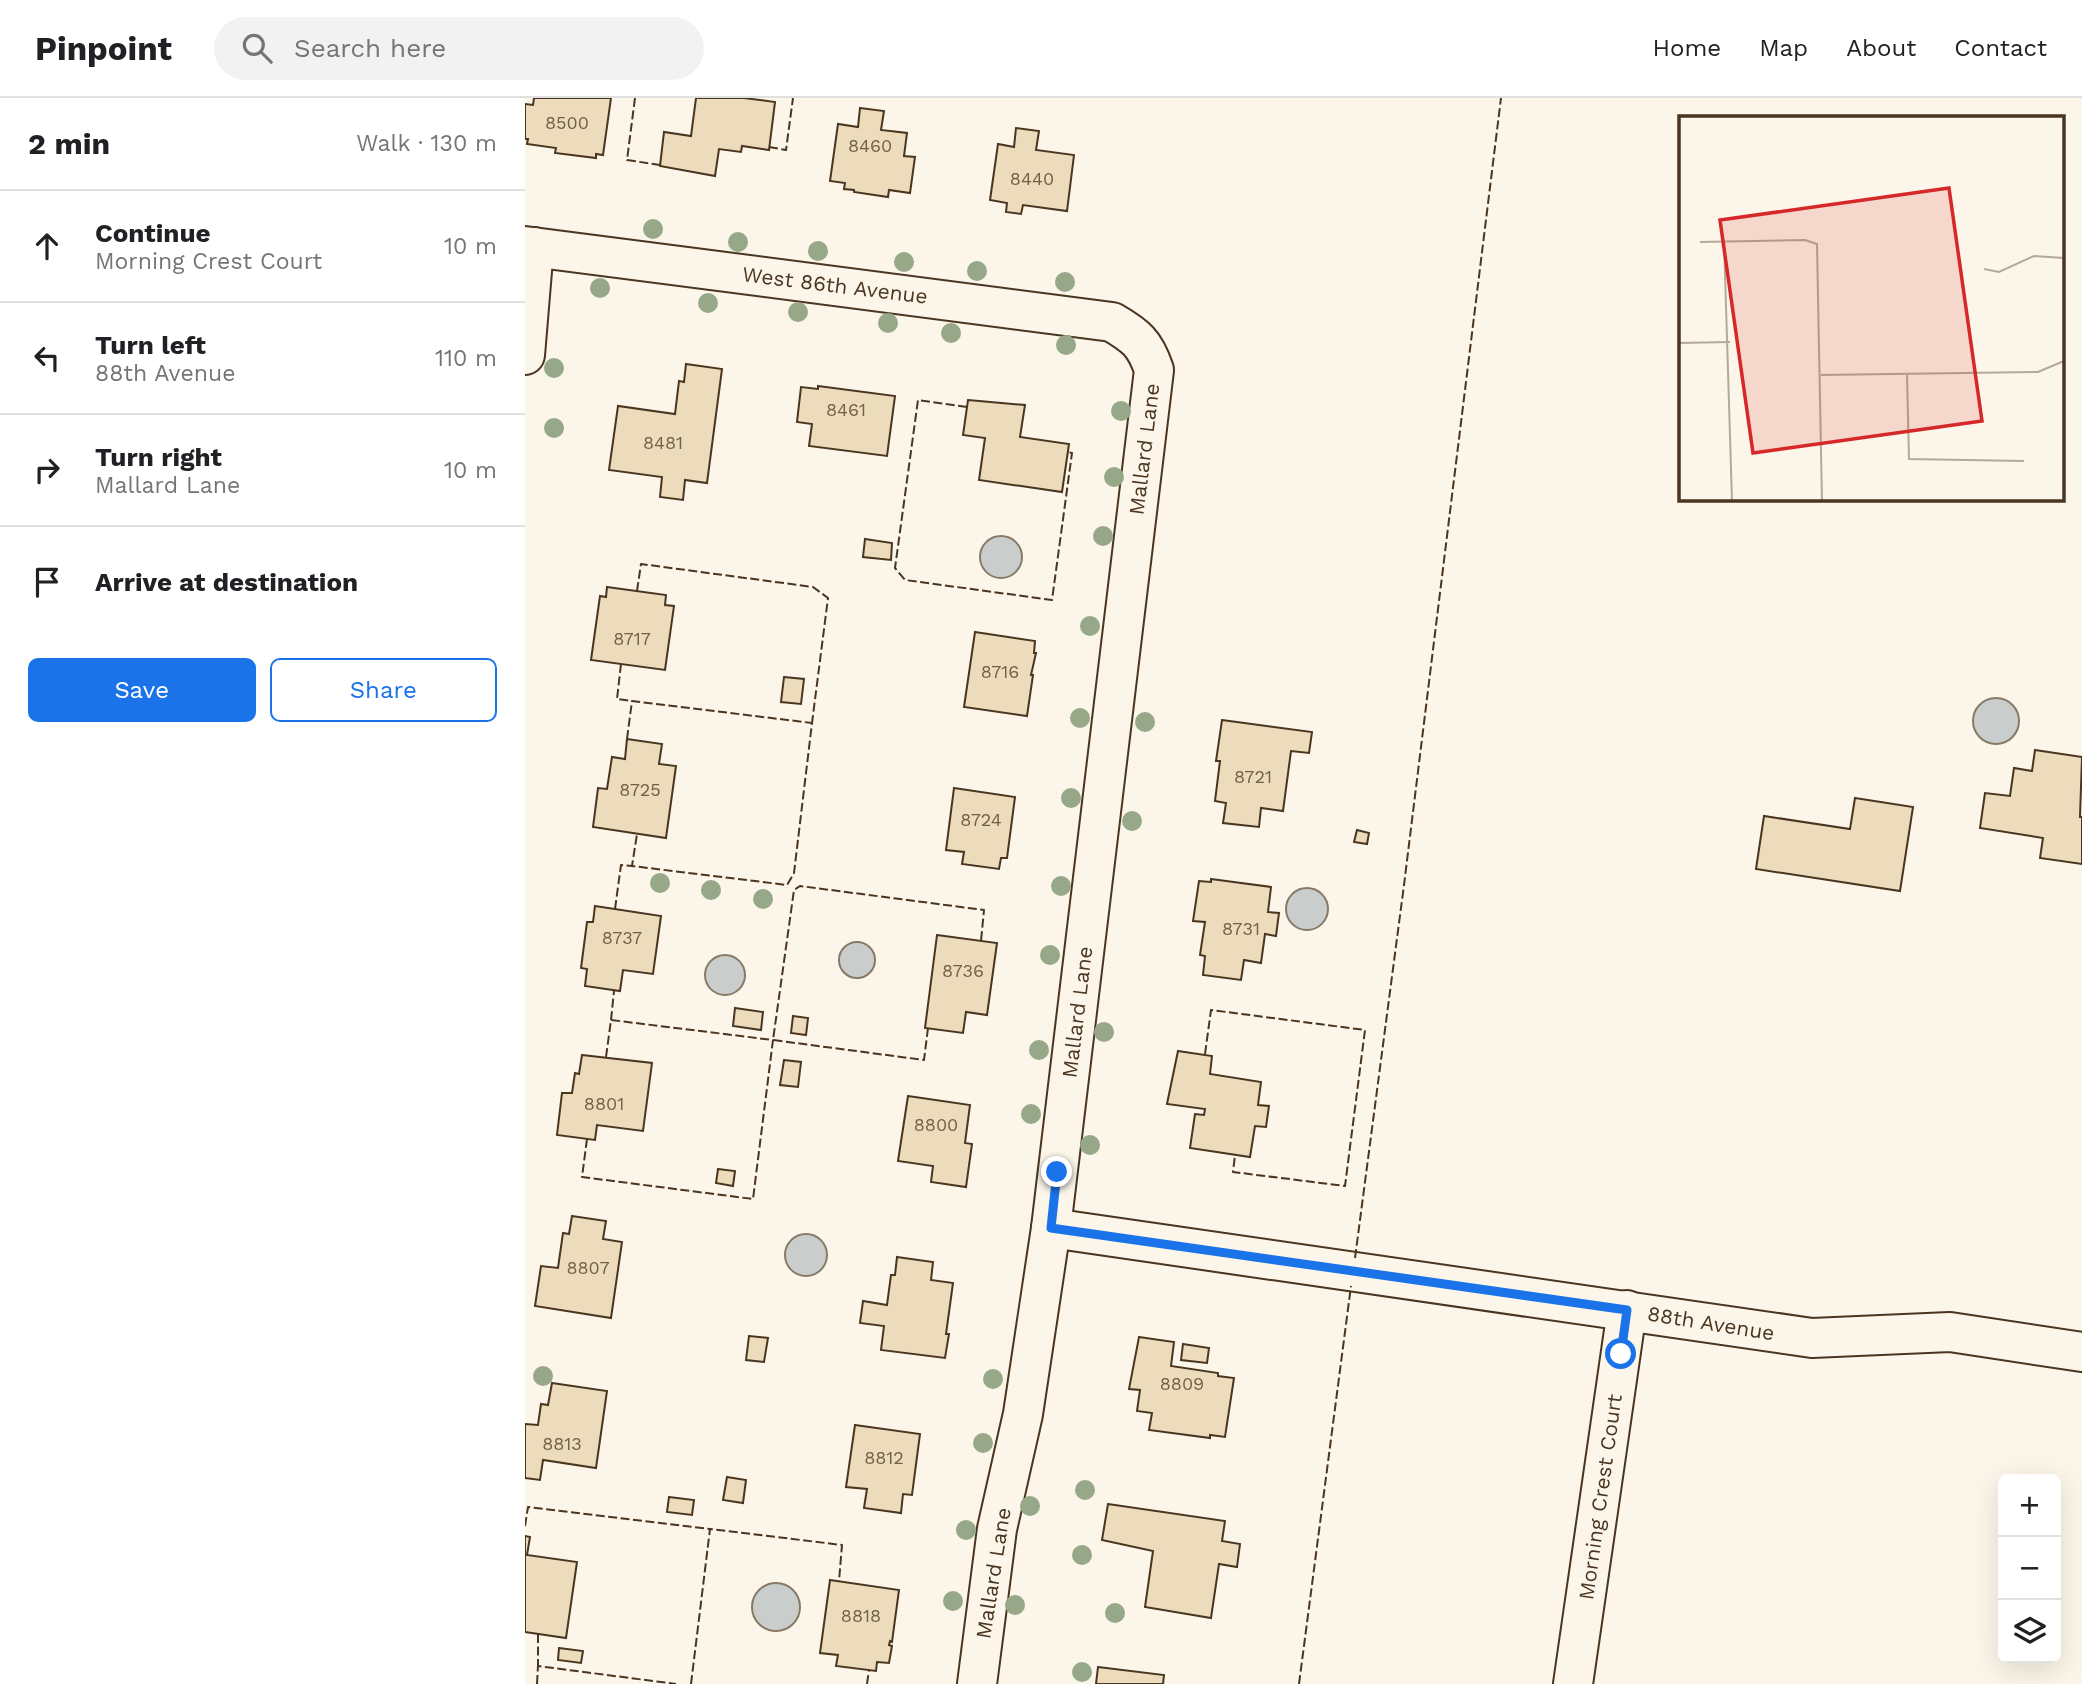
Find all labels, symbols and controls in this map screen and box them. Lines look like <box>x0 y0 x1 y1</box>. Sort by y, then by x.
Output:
search box <box>214 17 704 80</box>
text: Pinpoint <box>35 29 172 68</box>
icon: search <box>238 29 276 67</box>
text: Search here <box>294 33 446 63</box>
text: Home <box>1653 34 1721 62</box>
text: Map <box>1759 34 1808 62</box>
text: About <box>1846 34 1916 62</box>
text: Contact <box>1954 34 2047 62</box>
house number: 8500 <box>545 112 589 133</box>
inset map <box>1679 116 2065 500</box>
text: 2 min <box>28 126 110 161</box>
text: Walk · 130 m <box>356 130 497 157</box>
house number: 8460 <box>848 135 892 156</box>
house number: 8440 <box>1010 168 1054 189</box>
text: Continue <box>95 218 211 248</box>
icon: ahead <box>28 227 66 265</box>
text: 10 m <box>444 233 497 260</box>
text: Morning Crest Court <box>95 248 322 275</box>
street label: West 86th Avenue <box>741 261 929 309</box>
text: Turn left <box>95 330 206 360</box>
icon: left <box>28 339 66 377</box>
text: 110 m <box>435 345 497 372</box>
text: 88th Avenue <box>95 360 235 387</box>
street label: Mallard Lane <box>1124 382 1164 516</box>
house number: 8461 <box>826 399 866 420</box>
house number: 8481 <box>643 432 683 453</box>
text: Turn right <box>95 442 222 472</box>
icon: right <box>28 451 66 489</box>
text: 10 m <box>444 457 497 484</box>
text: Mallard Lane <box>95 472 240 499</box>
icon: arrive <box>28 563 66 601</box>
text: Arrive at destination <box>95 567 358 597</box>
house number: 8717 <box>613 628 651 649</box>
button: Save <box>28 658 256 722</box>
button: Share <box>270 658 497 722</box>
house number: 8716 <box>981 661 1019 682</box>
house number: 8721 <box>1234 766 1272 787</box>
house number: 8725 <box>619 779 661 800</box>
house number: 8724 <box>960 809 1002 830</box>
house number: 8731 <box>1222 918 1260 939</box>
house number: 8737 <box>602 927 642 948</box>
street label: Mallard Lane <box>1057 945 1097 1079</box>
house number: 8736 <box>942 960 984 981</box>
house number: 8801 <box>584 1093 624 1114</box>
house number: 8800 <box>914 1114 958 1135</box>
route end <box>1041 1156 1072 1187</box>
house number: 8807 <box>566 1257 610 1278</box>
street label: 88th Avenue <box>1646 1301 1776 1345</box>
route start <box>1605 1338 1636 1369</box>
house number: 8809 <box>1160 1373 1204 1394</box>
street label: Morning Crest Court <box>1573 1392 1627 1601</box>
house number: 8813 <box>542 1433 582 1454</box>
house number: 8812 <box>864 1447 904 1468</box>
map controls <box>1998 1474 2061 1663</box>
button: + <box>1998 1474 2061 1537</box>
street label: Mallard Lane <box>970 1506 1016 1640</box>
button: − <box>1998 1537 2061 1600</box>
button: layers <box>1998 1600 2061 1663</box>
house number: 8818 <box>841 1605 881 1626</box>

